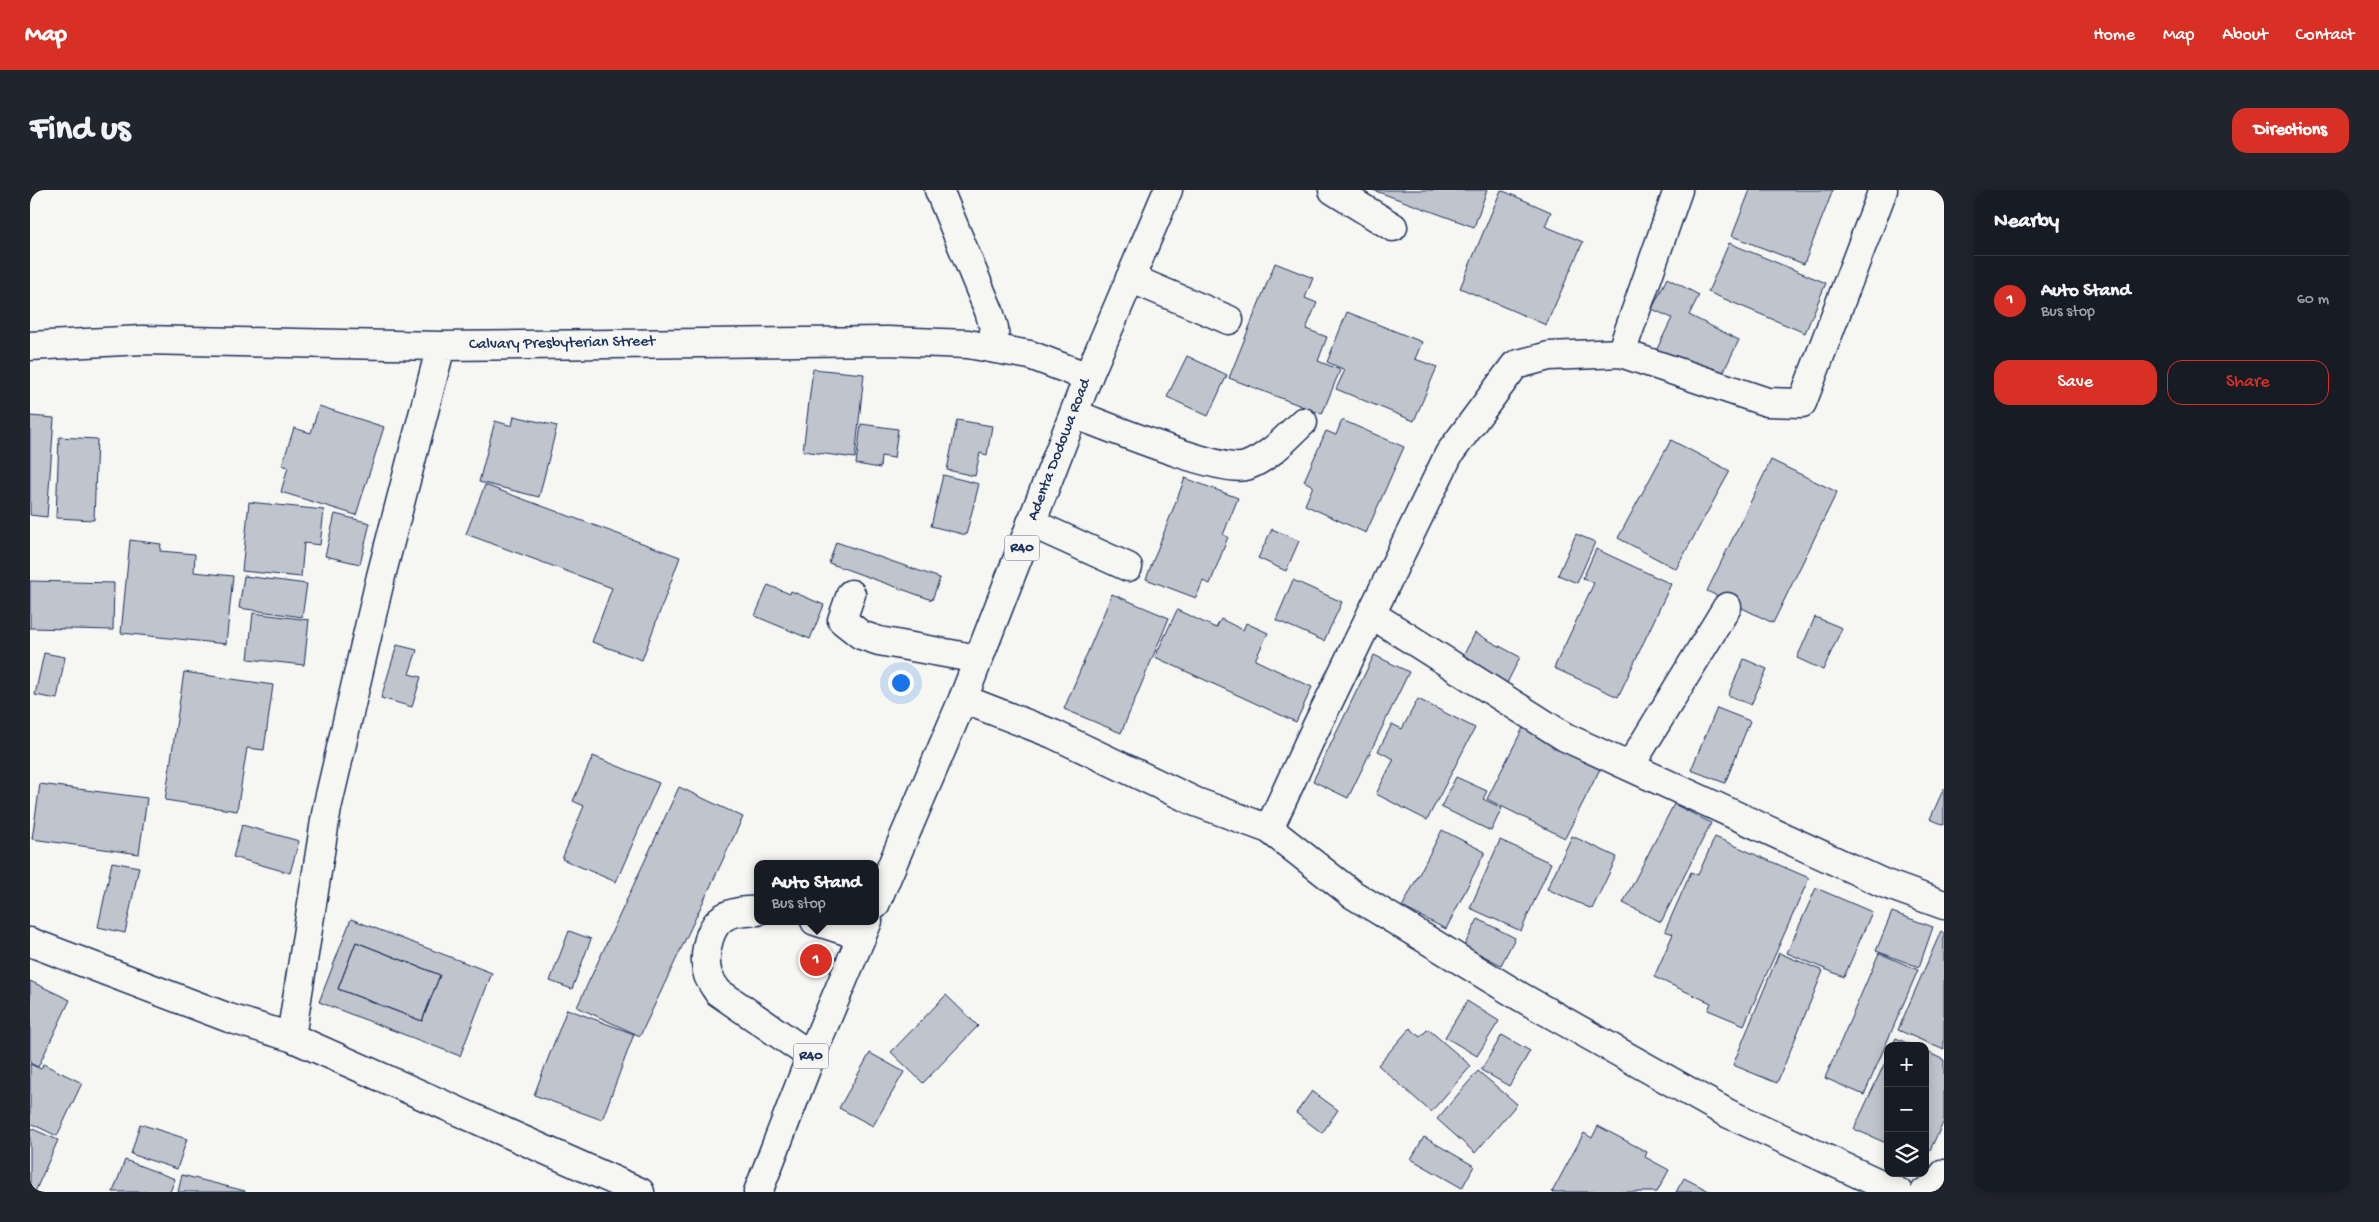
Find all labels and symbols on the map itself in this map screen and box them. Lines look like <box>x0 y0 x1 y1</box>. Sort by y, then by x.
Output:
street label: Calvary Presbyterian Street <box>469 333 657 355</box>
street label: Adenta Dodowa Road <box>1024 375 1096 524</box>
road number: R40 <box>1004 536 1040 560</box>
your location <box>888 670 914 696</box>
pin: 1 <box>800 941 832 979</box>
road number: R40 <box>794 1044 828 1068</box>

